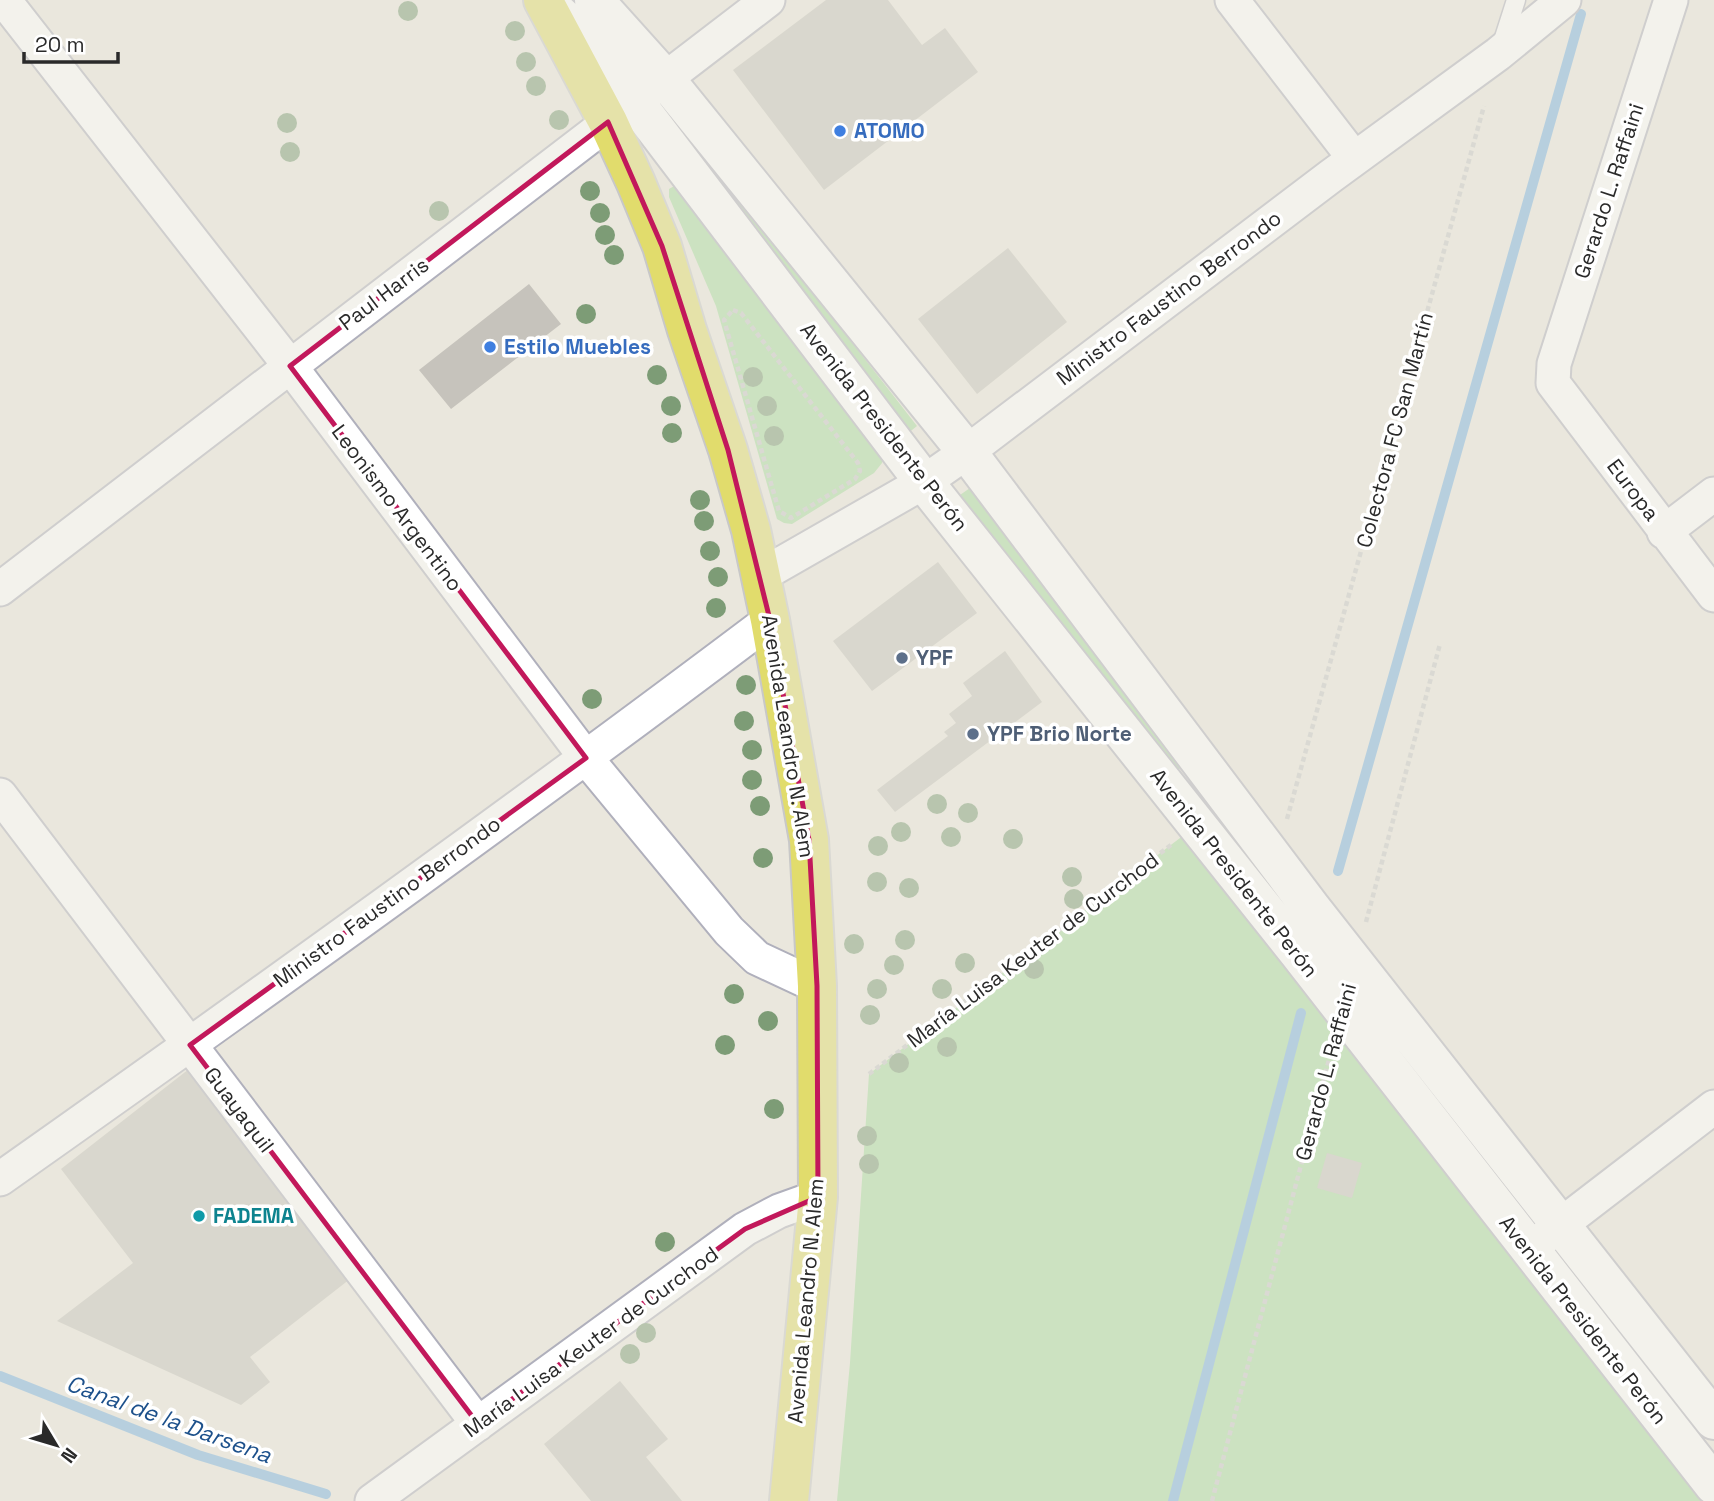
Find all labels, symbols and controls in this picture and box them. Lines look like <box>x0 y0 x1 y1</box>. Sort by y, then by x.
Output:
scale bar <box>24 21 119 65</box>
text: 20 m <box>35 31 85 58</box>
street label: Gerardo L. Raffaini <box>1567 100 1650 282</box>
place label: ATOMO <box>854 117 925 144</box>
marker: ATOMO <box>832 123 848 139</box>
street label: Ministro Faustino Berrondo <box>1051 204 1286 391</box>
street label: Paul Harris <box>333 251 434 336</box>
street label: Colectora FC San Martín <box>1350 309 1439 551</box>
street label: Avenida Presidente Perón <box>794 317 974 537</box>
place label: Estilo Muebles <box>504 333 651 360</box>
marker: Estilo Muebles <box>482 339 498 355</box>
street label: Leonismo Argentino <box>326 419 469 596</box>
street label: Europa <box>1601 453 1665 526</box>
street label: Avenida Leandro N. Alem <box>756 612 821 859</box>
place label: YPF <box>916 644 953 671</box>
marker: YPF <box>894 650 910 666</box>
place label: YPF Brio Norte <box>987 720 1132 747</box>
marker: YPF Brio Norte <box>965 726 981 742</box>
street label: Avenida Presidente Perón <box>1144 763 1324 983</box>
street label: Ministro Faustino Berrondo <box>268 810 506 993</box>
street label: María Luisa Keuter de Curchod <box>901 846 1164 1053</box>
street label: Gerardo L. Raffaini <box>1289 980 1362 1164</box>
street label: Guayaquil <box>199 1062 280 1158</box>
street label: Avenida Leandro N. Alem <box>781 1177 830 1425</box>
place label: FADEMA <box>213 1202 294 1229</box>
marker: FADEMA <box>191 1208 207 1224</box>
street label: Avenida Presidente Perón <box>1493 1210 1673 1430</box>
street label: María Luisa Keuter de Curchod <box>458 1240 723 1443</box>
water label: Canal de la Darsena <box>62 1368 276 1470</box>
north arrow <box>21 1410 91 1480</box>
text: N <box>55 1442 83 1468</box>

